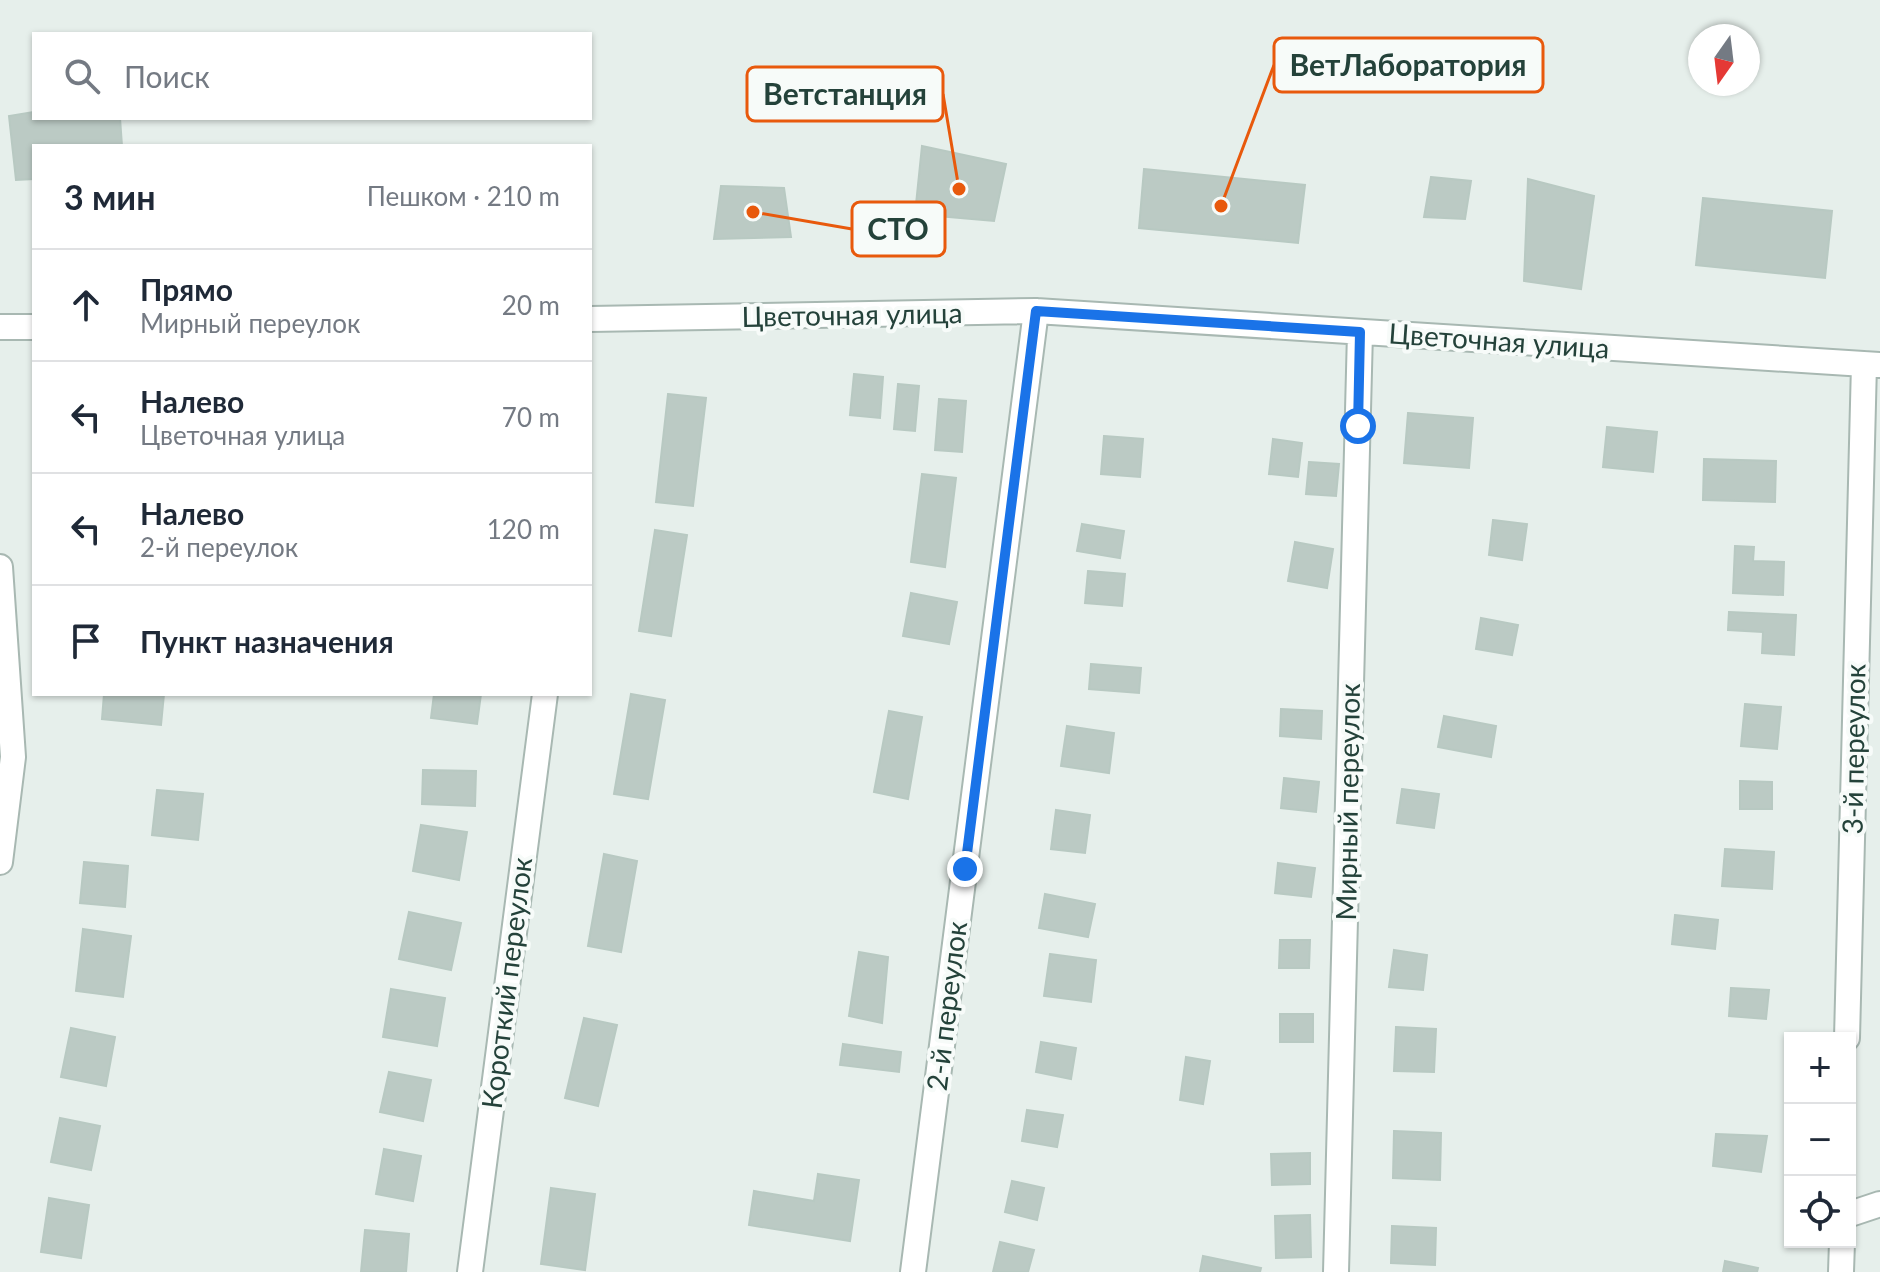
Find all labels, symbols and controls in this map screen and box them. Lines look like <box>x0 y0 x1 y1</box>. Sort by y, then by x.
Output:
north arrow <box>1688 24 1760 96</box>
search box <box>32 32 592 120</box>
callout: ВетЛаборатория <box>1274 38 1543 92</box>
text: ВетЛаборатория <box>1290 46 1526 82</box>
icon: search <box>60 54 104 98</box>
text: Поиск <box>124 58 210 94</box>
callout: Ветстанция <box>747 67 943 121</box>
text: Ветстанция <box>763 75 927 111</box>
text: 3 мин <box>64 176 156 217</box>
text: Пешком · 210 m <box>367 180 560 212</box>
callout: CTO <box>852 202 945 256</box>
text: CTO <box>867 210 929 246</box>
text: Прямо <box>140 271 233 307</box>
icon: ahead <box>64 283 108 327</box>
text: 20 m <box>502 289 560 321</box>
street label: Цветочная улица <box>741 295 963 333</box>
text: Мирный переулок <box>140 307 360 339</box>
street label: Цветочная улица <box>1388 315 1611 365</box>
text: Налево <box>140 383 244 419</box>
icon: left <box>64 395 108 439</box>
text: 70 m <box>502 401 560 433</box>
route start <box>1340 408 1376 444</box>
text: Цветочная улица <box>140 419 345 451</box>
text: Налево <box>140 495 244 531</box>
icon: left <box>64 507 108 551</box>
text: 120 m <box>487 513 560 545</box>
text: 2-й переулок <box>140 531 298 563</box>
icon: arrive <box>64 619 108 663</box>
text: Пункт назначения <box>140 623 394 659</box>
street label: 3-й переулок <box>1835 663 1871 835</box>
street label: Мирный переулок <box>1328 683 1366 921</box>
route end <box>947 851 983 887</box>
street label: Короткий переулок <box>474 855 538 1111</box>
street label: 2-й переулок <box>919 919 973 1093</box>
map controls <box>1784 1032 1856 1248</box>
button: + <box>1784 1032 1856 1104</box>
button: − <box>1784 1104 1856 1176</box>
button: locate <box>1784 1176 1856 1248</box>

